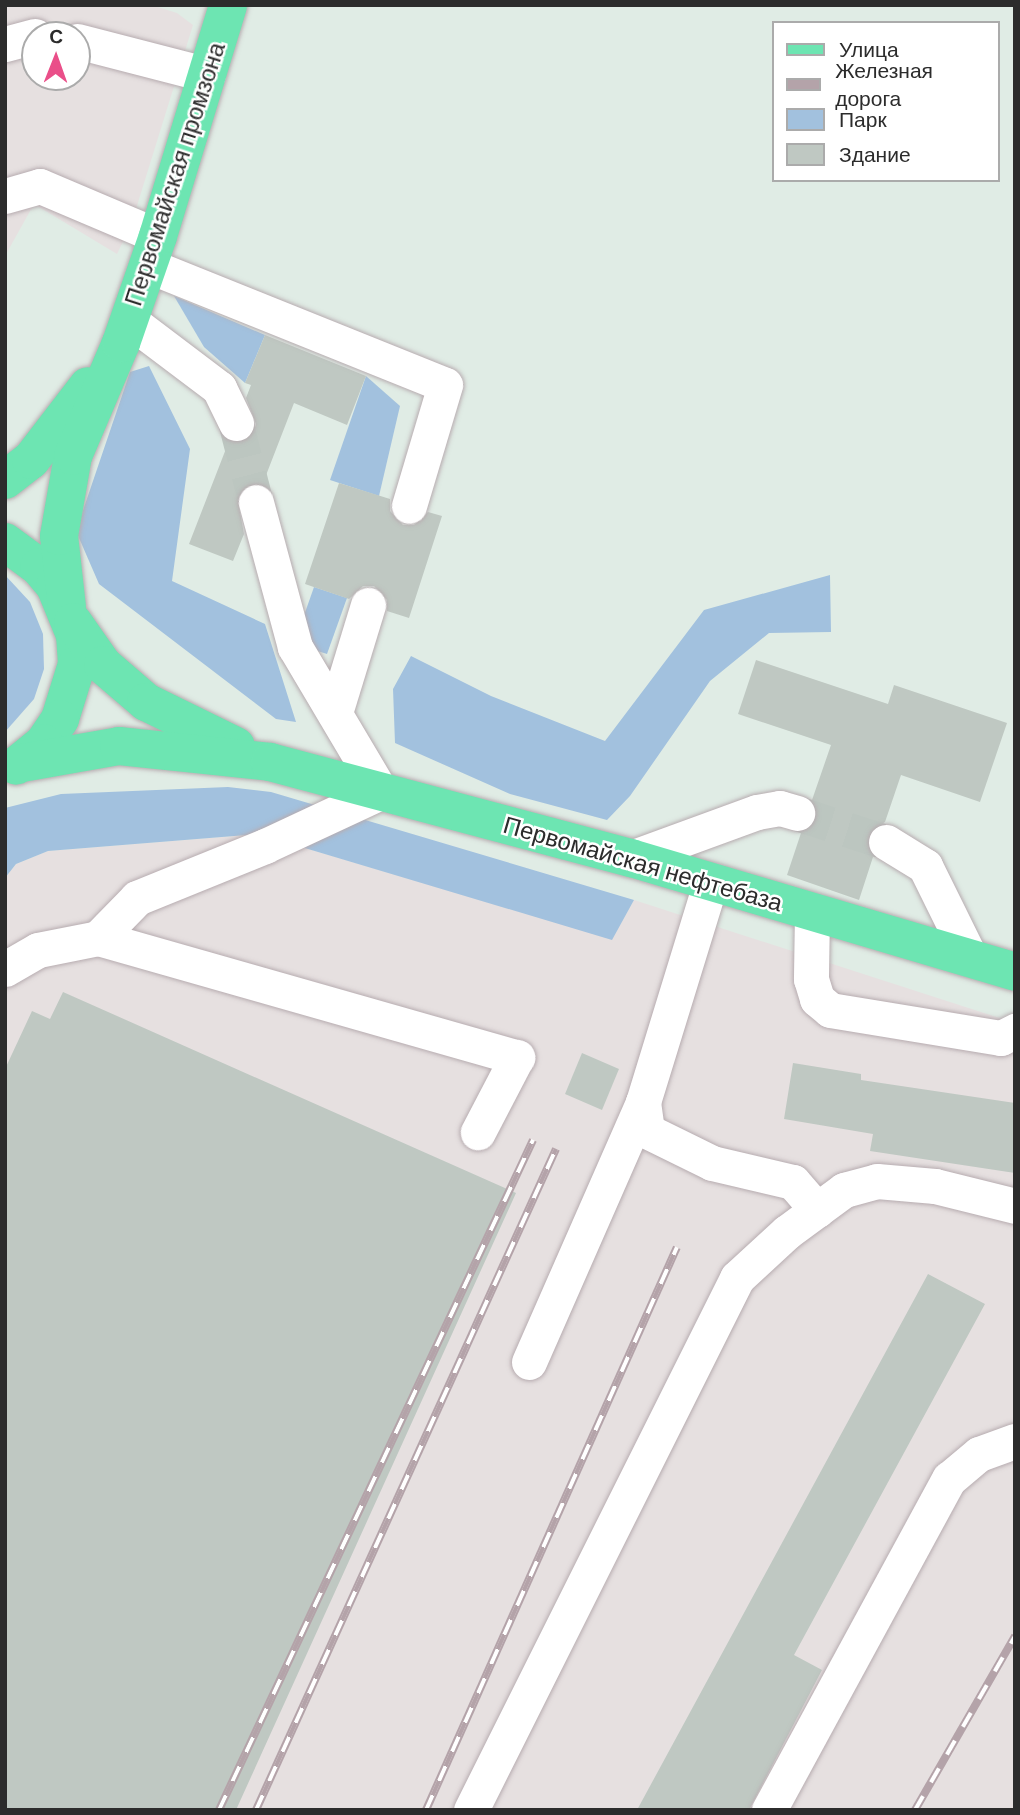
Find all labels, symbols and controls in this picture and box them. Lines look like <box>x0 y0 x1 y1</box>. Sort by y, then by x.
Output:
north arrow <box>21 21 91 91</box>
legend <box>772 21 999 182</box>
text: С <box>49 24 63 49</box>
text: Улица <box>839 36 899 64</box>
street label: Первомайская промзона <box>119 39 231 309</box>
text: Железная дорога <box>835 57 933 113</box>
text: Парк <box>839 106 887 134</box>
text: Здание <box>839 141 911 169</box>
street label: Первомайская нефтебаза <box>500 810 786 918</box>

